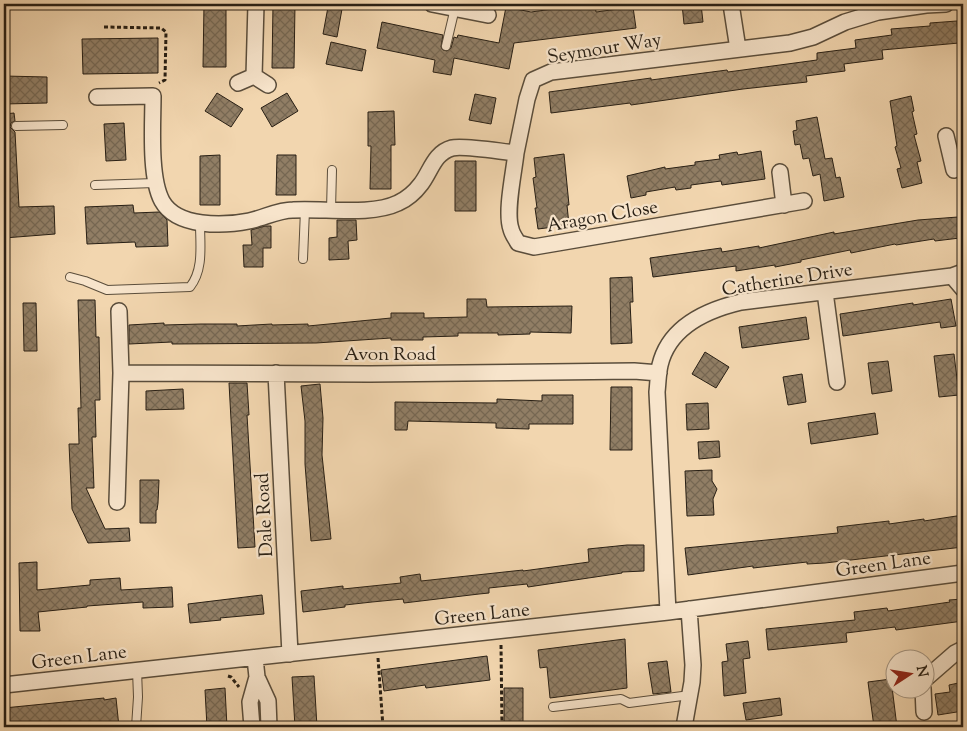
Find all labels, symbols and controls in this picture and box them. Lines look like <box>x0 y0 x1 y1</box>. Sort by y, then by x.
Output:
street label: Seymour Way <box>545 27 664 72</box>
street label: Aragon Close <box>545 194 660 241</box>
street label: Catherine Drive <box>720 257 855 304</box>
street label: Avon Road <box>344 342 436 369</box>
street label: Dale Road <box>250 472 281 558</box>
street label: Green Lane <box>834 545 933 586</box>
street label: Green Lane <box>433 597 531 634</box>
street label: Green Lane <box>30 639 129 678</box>
north arrow <box>884 648 934 698</box>
text: N <box>910 664 932 679</box>

